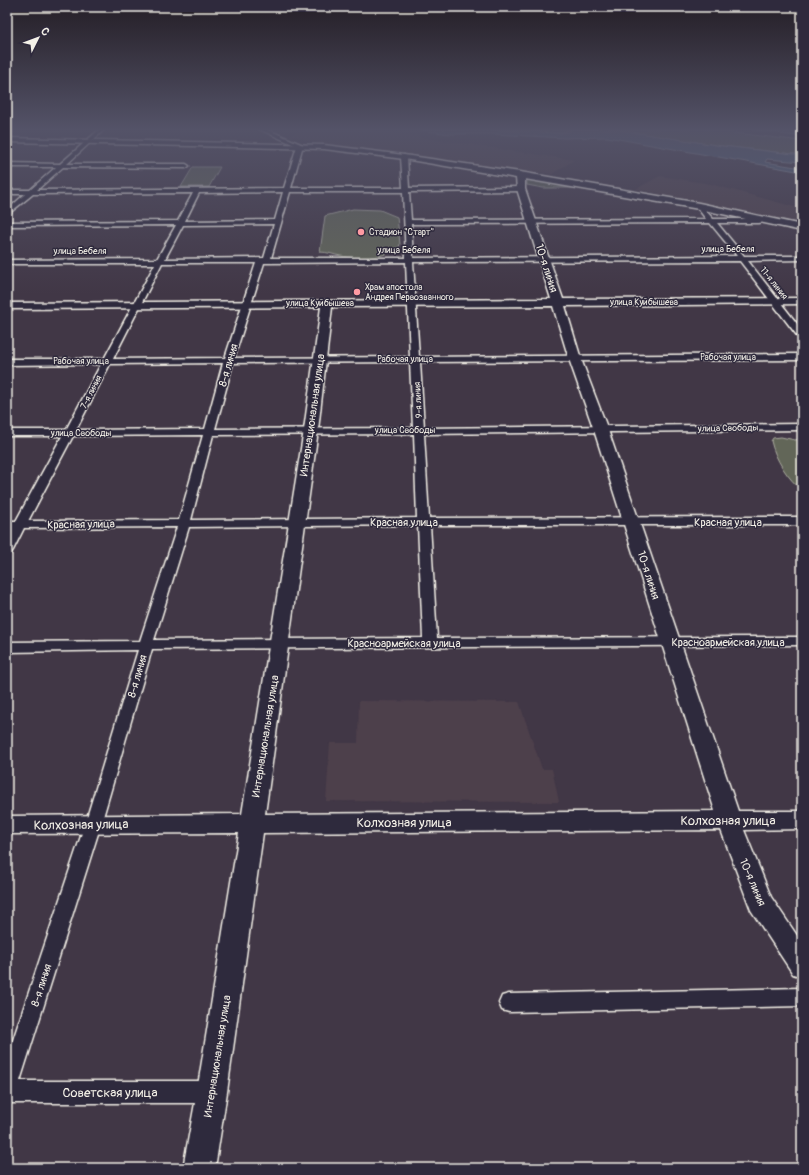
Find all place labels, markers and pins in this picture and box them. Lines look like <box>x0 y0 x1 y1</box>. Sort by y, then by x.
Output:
marker: Стадион "Старт" <box>356 227 366 237</box>
place label: Стадион "Старт" <box>369 227 434 238</box>
place label: Храм апостола Андрея Первозванного <box>365 282 454 303</box>
marker: Храм апостола Андрея Первозванного <box>352 287 362 297</box>

